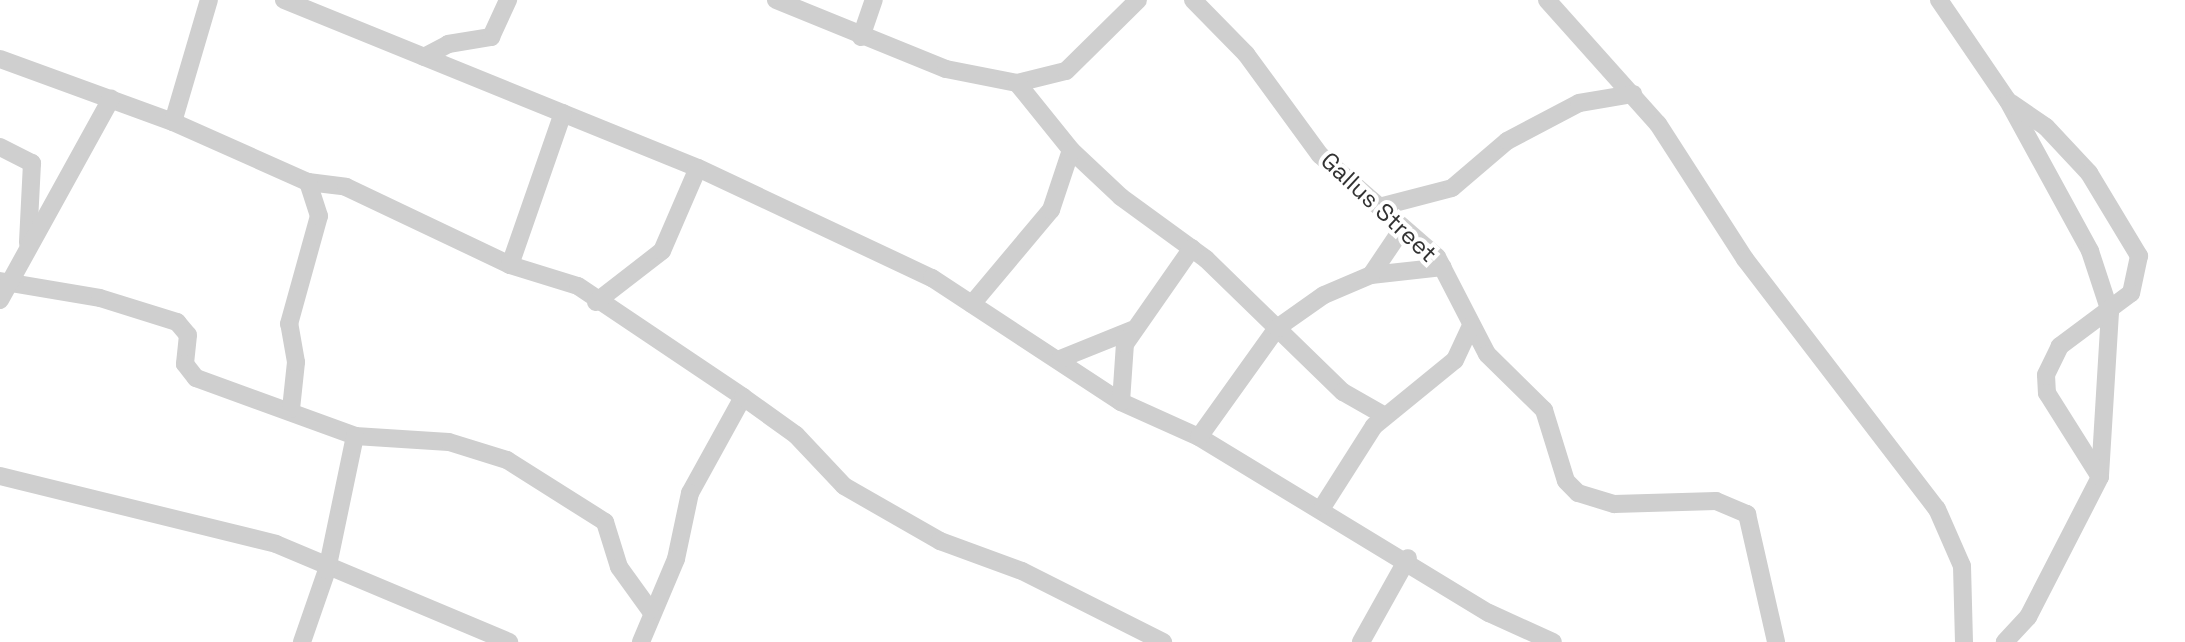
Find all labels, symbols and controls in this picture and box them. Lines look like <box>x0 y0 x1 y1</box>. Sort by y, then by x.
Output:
street label: Gallus Street <box>1315 146 1443 268</box>

